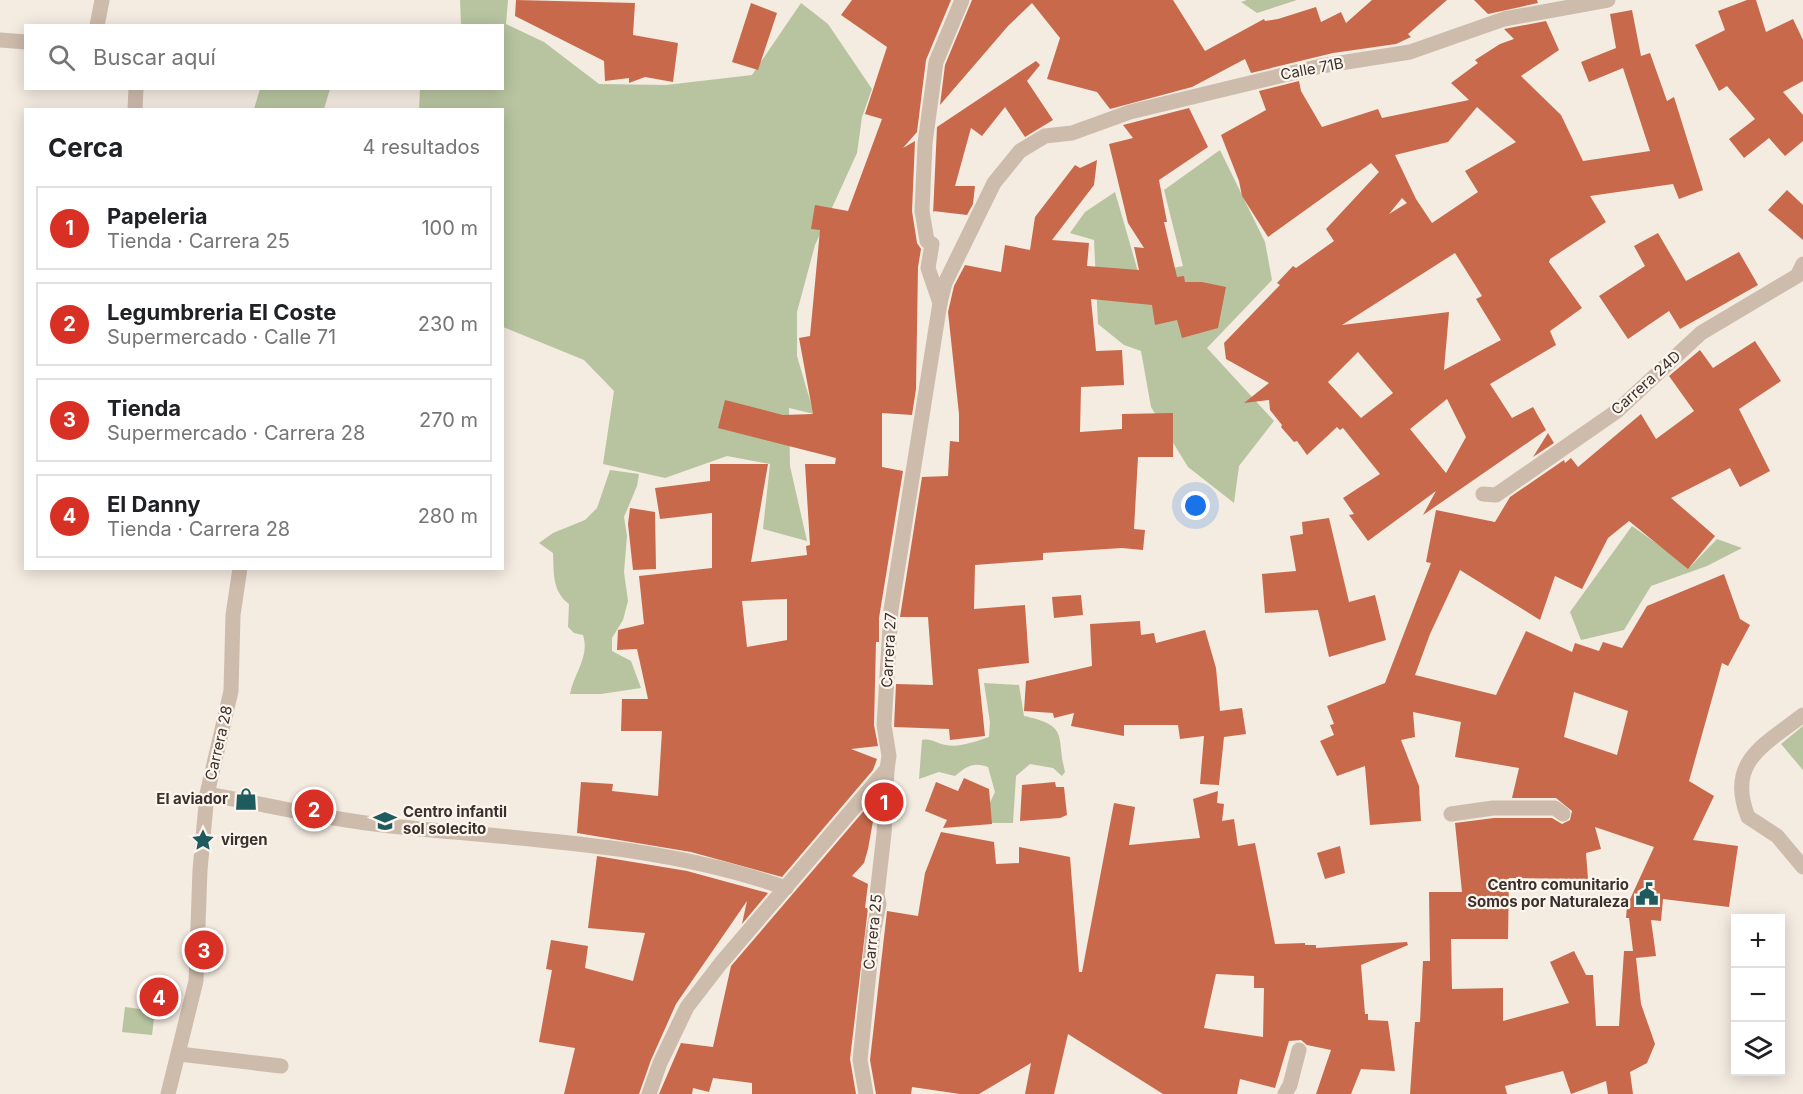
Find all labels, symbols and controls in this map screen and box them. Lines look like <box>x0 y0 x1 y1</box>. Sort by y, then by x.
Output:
search box <box>24 24 504 90</box>
icon: search <box>45 41 78 74</box>
text: Buscar aquí <box>93 44 216 70</box>
street label: Calle 71B <box>1279 53 1345 84</box>
text: Cerca <box>48 132 123 163</box>
text: 4 resultados <box>362 135 480 159</box>
text: Papeleria <box>107 203 208 229</box>
text: 1 <box>65 216 74 240</box>
text: 100 m <box>421 216 478 240</box>
text: Tienda · Carrera 25 <box>107 229 290 253</box>
text: Legumbreria El Coste <box>107 299 336 325</box>
text: 2 <box>63 312 76 336</box>
text: 230 m <box>418 312 478 336</box>
text: Supermercado · Calle 71 <box>107 325 336 349</box>
street label: Carrera 24D <box>1607 346 1684 419</box>
text: Tienda <box>107 395 181 421</box>
text: 3 <box>63 408 76 432</box>
text: 270 m <box>419 408 478 432</box>
text: Supermercado · Carrera 28 <box>107 421 365 445</box>
text: El Danny <box>107 491 200 517</box>
your location <box>1181 491 1210 520</box>
text: 4 <box>63 504 76 528</box>
text: 280 m <box>418 504 478 528</box>
text: Tienda · Carrera 28 <box>107 517 290 541</box>
street label: Carrera 27 <box>877 612 900 688</box>
street label: Carrera 28 <box>201 704 236 782</box>
pin: 1 <box>864 780 904 824</box>
shop icon: El aviador <box>233 786 259 812</box>
pin: 2 <box>294 786 334 832</box>
place label: El aviador <box>156 789 228 808</box>
place label: Centro infantil sol solecito <box>403 802 507 838</box>
school or university icon: Centro infantil sol solecito <box>372 808 398 834</box>
place icon: virgen <box>190 827 216 853</box>
place label: virgen <box>221 830 268 849</box>
place label: Centro comunitario Somos por Naturaleza <box>1467 875 1629 911</box>
public building icon: Centro comunitario Somos por Naturaleza <box>1634 881 1660 907</box>
street label: Carrera 25 <box>859 893 886 971</box>
map controls <box>1731 914 1785 1076</box>
button: + <box>1731 914 1785 968</box>
pin: 3 <box>184 928 224 972</box>
button: − <box>1731 968 1785 1022</box>
pin: 4 <box>140 974 178 1020</box>
button: layers <box>1731 1022 1785 1076</box>

